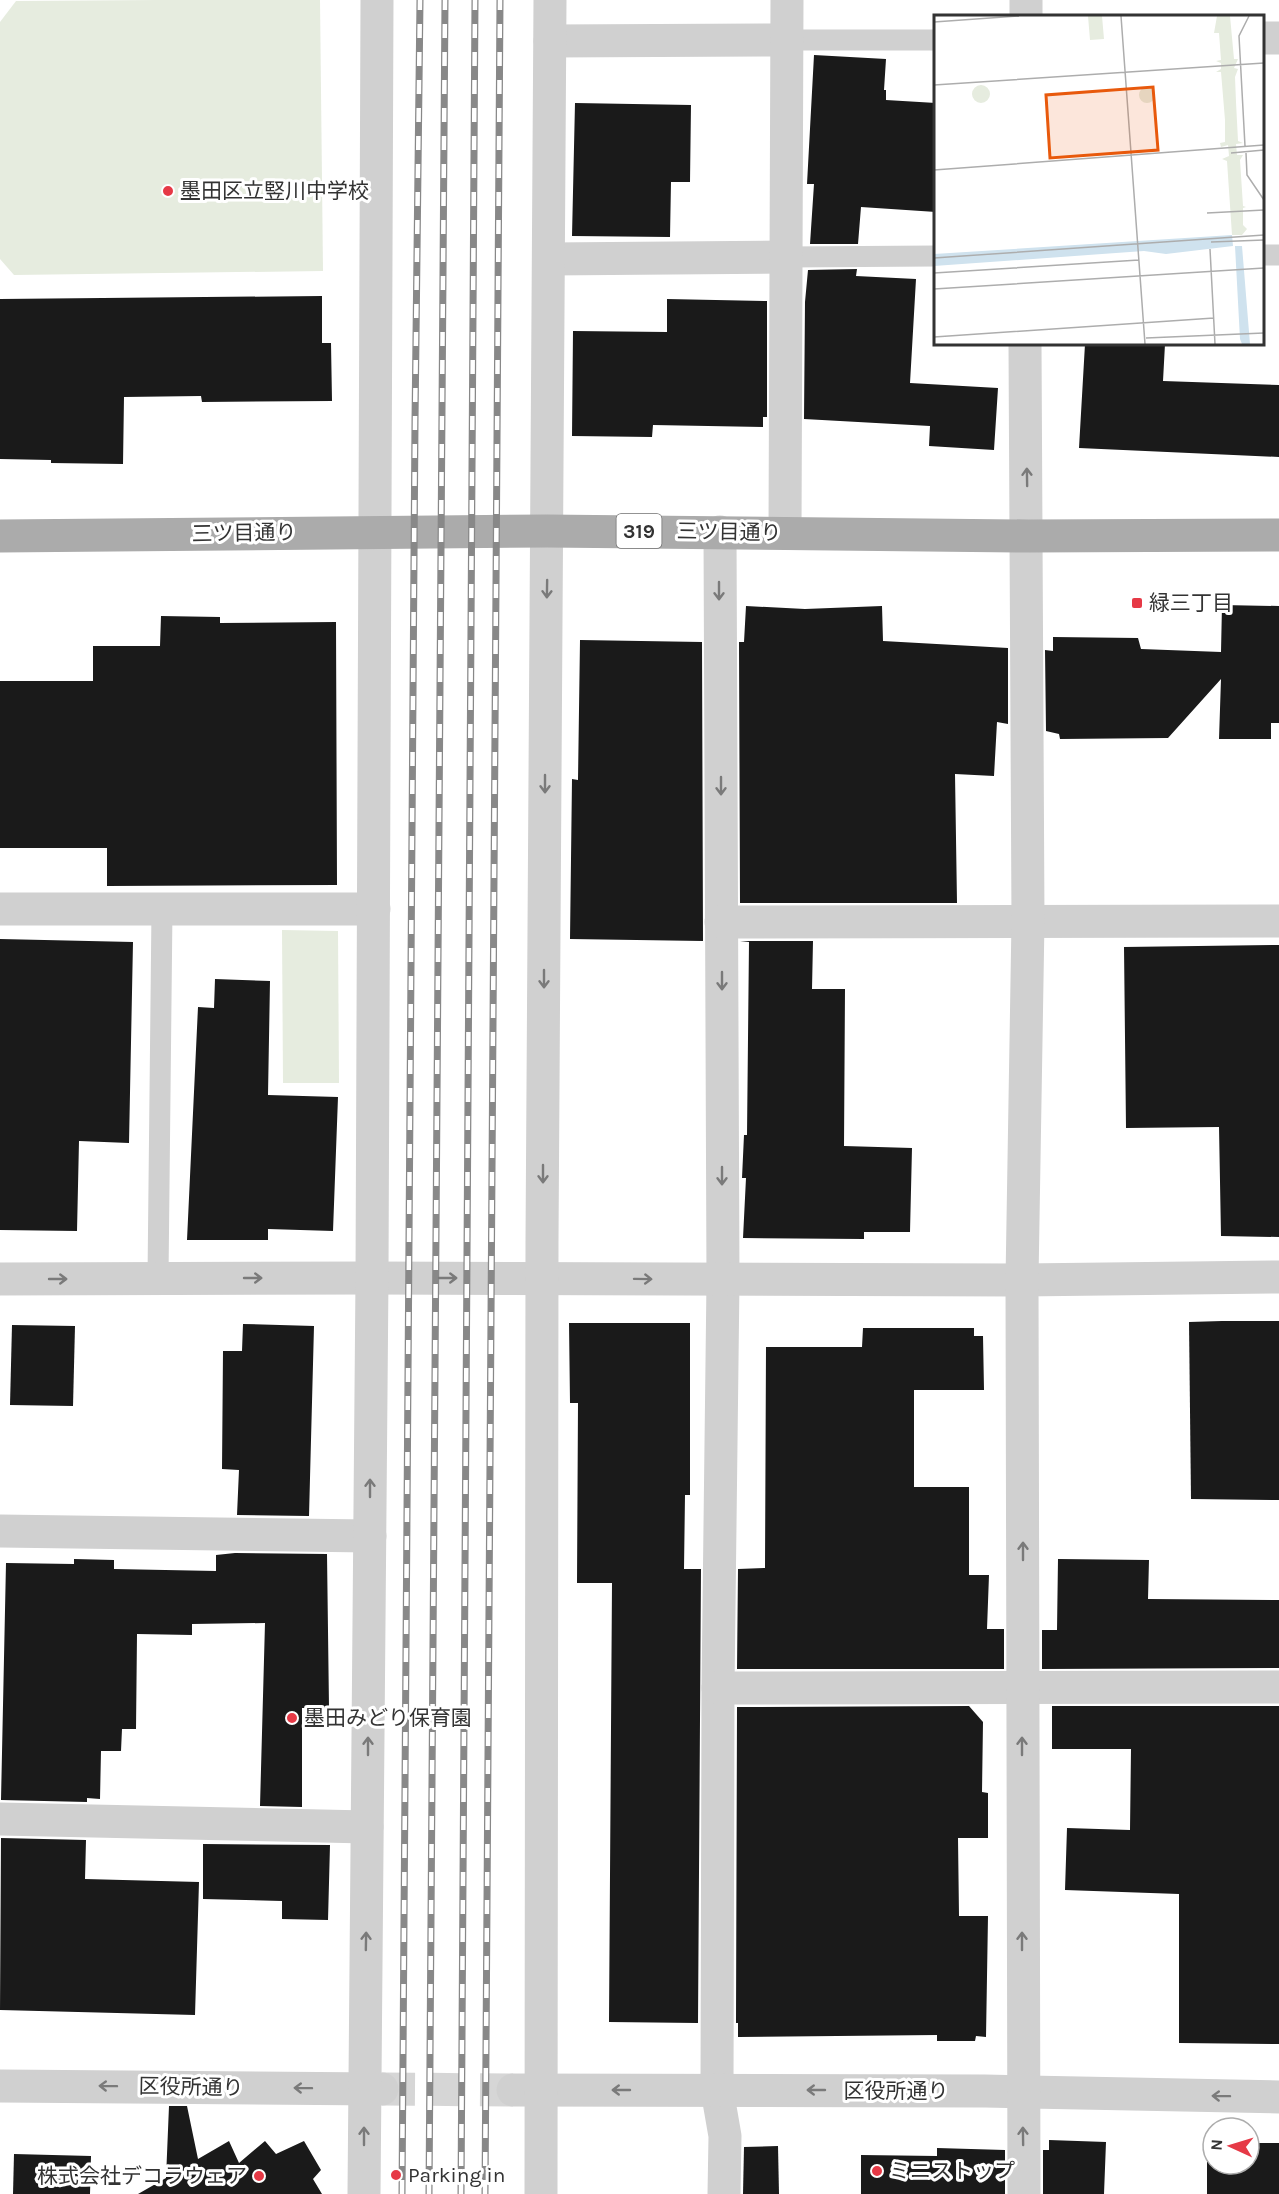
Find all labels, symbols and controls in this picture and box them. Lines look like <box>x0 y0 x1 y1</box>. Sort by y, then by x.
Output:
inset map <box>934 15 1264 345</box>
place label: 墨田区立竪川中学校 <box>180 179 369 203</box>
marker: 墨田区立竪川中学校 <box>161 184 175 198</box>
one-way arrow <box>1021 468 1032 488</box>
road number: 319 <box>616 514 662 548</box>
street label: 三ツ目通り <box>676 519 782 545</box>
street label: 三ツ目通り <box>191 520 297 546</box>
one-way arrow <box>541 579 553 599</box>
one-way arrow <box>713 580 725 600</box>
place label: 緑三丁目 <box>1149 591 1233 615</box>
marker: 緑三丁目 <box>1130 596 1144 610</box>
one-way arrow <box>540 774 551 794</box>
one-way arrow <box>715 775 727 795</box>
one-way arrow <box>538 969 550 989</box>
one-way arrow <box>716 970 728 990</box>
one-way arrow <box>537 1164 549 1184</box>
one-way arrow <box>716 1165 728 1185</box>
one-way arrow <box>243 1272 263 1284</box>
one-way arrow <box>438 1272 458 1284</box>
one-way arrow <box>48 1273 68 1285</box>
one-way arrow <box>633 1273 653 1285</box>
one-way arrow <box>364 1478 376 1498</box>
one-way arrow <box>1017 1541 1029 1561</box>
place label: 墨田みどり保育園 <box>304 1706 472 1730</box>
marker: 墨田みどり保育園 <box>285 1711 299 1725</box>
one-way arrow <box>362 1736 374 1756</box>
one-way arrow <box>1016 1736 1028 1756</box>
one-way arrow <box>360 1931 372 1951</box>
one-way arrow <box>1016 1931 1028 1951</box>
street label: 区役所通り <box>138 2074 244 2100</box>
street label: 区役所通り <box>844 2079 949 2103</box>
one-way arrow <box>98 2081 118 2092</box>
one-way arrow <box>293 2082 313 2094</box>
one-way arrow <box>611 2084 631 2096</box>
one-way arrow <box>806 2084 826 2096</box>
one-way arrow <box>1211 2090 1231 2102</box>
north arrow <box>1201 2116 1261 2176</box>
one-way arrow <box>358 2126 370 2146</box>
one-way arrow <box>1018 2126 1029 2146</box>
text: N <box>1207 2139 1226 2151</box>
place label: ミニストップ <box>889 2159 1015 2183</box>
place label: Parking in <box>408 2163 505 2187</box>
place label: 株式会社デコラウェア <box>37 2164 247 2188</box>
marker: ミニストップ <box>870 2164 884 2178</box>
marker: Parking in <box>389 2168 403 2182</box>
marker: 株式会社デコラウェア <box>252 2169 266 2183</box>

